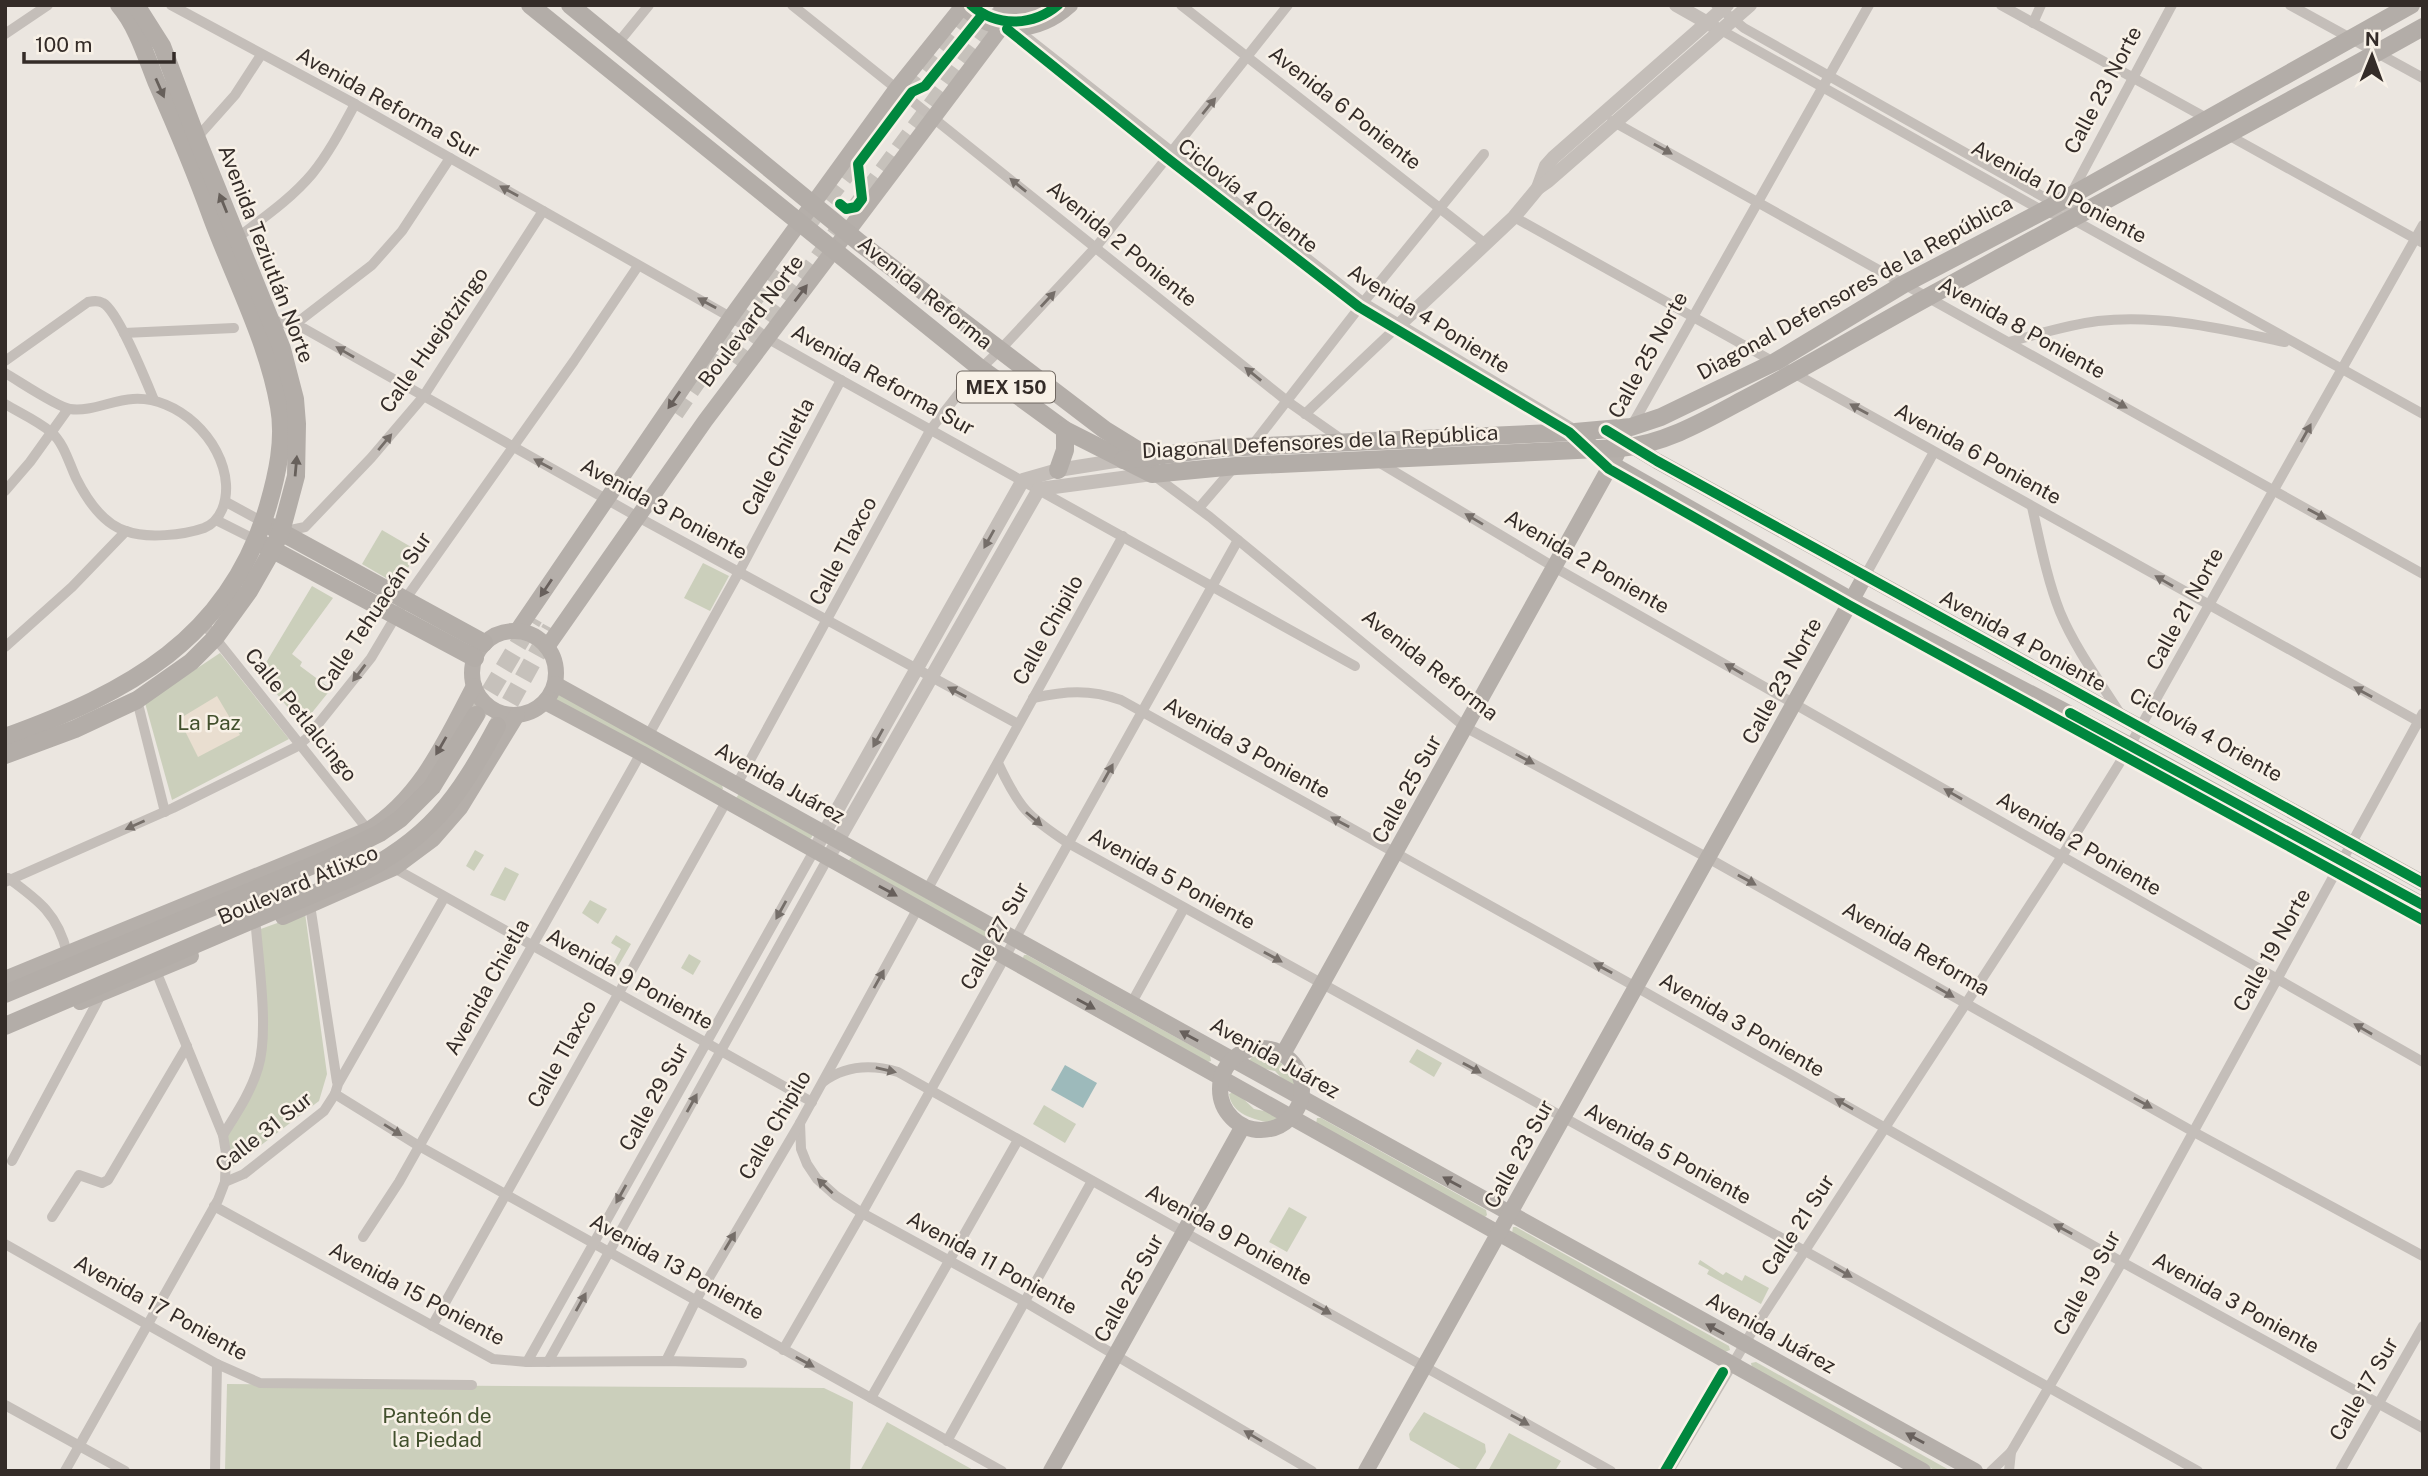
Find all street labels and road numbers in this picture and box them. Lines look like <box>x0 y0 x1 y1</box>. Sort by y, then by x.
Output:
street label: Calle 23 Norte <box>2058 22 2147 158</box>
street label: Avenida 6 Poniente <box>1264 40 1426 175</box>
street label: Avenida Reforma Sur <box>292 42 484 163</box>
street label: Ciclovía 4 Oriente <box>1173 133 1323 258</box>
street label: Avenida 10 Poniente <box>1967 135 2151 248</box>
street label: Avenida Teziutlán Norte <box>213 141 320 366</box>
street label: Avenida 2 Poniente <box>1042 175 1202 312</box>
street label: Diagonal Defensores de la República <box>1693 190 2017 385</box>
street label: Avenida Reforma <box>853 231 998 355</box>
street label: Boulevard Norte <box>693 250 808 392</box>
street label: Avenida 4 Poniente <box>1344 259 1515 379</box>
street label: Calle Huejotzingo <box>374 262 493 417</box>
street label: Avenida 8 Poniente <box>1934 271 2110 384</box>
street label: Calle 25 Norte <box>1602 287 1693 422</box>
street label: Avenida Reforma Sur <box>787 319 979 440</box>
road number: MEX 150 <box>957 372 1055 402</box>
street label: Calle Chiletla <box>736 394 819 520</box>
street label: Avenida 6 Poniente <box>1891 397 2066 510</box>
street label: Diagonal Defensores de la República <box>1141 420 1499 463</box>
street label: Avenida 3 Poniente <box>577 452 752 565</box>
street label: Calle Tlaxco <box>803 492 882 609</box>
street label: Avenida 2 Poniente <box>1501 504 1674 619</box>
street label: Calle Tehuacán Sur <box>311 527 437 697</box>
street label: Calle 21 Norte <box>2141 543 2228 674</box>
street label: Calle Chipilo <box>1007 570 1088 689</box>
street label: Avenida 4 Poniente <box>1936 584 2111 697</box>
street label: Avenida Reforma <box>1357 604 1503 726</box>
street label: Calle 23 Norte <box>1737 613 1827 748</box>
street label: Calle Petlalcingo <box>240 643 363 786</box>
street label: Ciclovía 4 Oriente <box>2125 682 2287 787</box>
street label: Avenida 3 Poniente <box>1160 691 1335 804</box>
street label: Calle 25 Sur <box>1366 730 1447 847</box>
street label: Avenida Juárez <box>711 737 849 828</box>
street label: Avenida 2 Poniente <box>1993 786 2166 901</box>
street label: Avenida 5 Poniente <box>1085 822 1260 935</box>
street label: Boulevard Atlixco <box>214 840 382 930</box>
street label: Calle 27 Sur <box>955 877 1034 994</box>
street label: Calle 19 Norte <box>2227 884 2316 1016</box>
street label: Avenida Reforma <box>1838 896 1994 1001</box>
street label: Avenida Chietla <box>439 914 534 1059</box>
street label: Avenida 9 Poniente <box>543 922 718 1035</box>
street label: Avenida 3 Poniente <box>1655 967 1829 1082</box>
street label: Calle Tlaxco <box>522 995 601 1112</box>
street label: Avenida Juárez <box>1206 1012 1344 1103</box>
street label: Calle 29 Sur <box>614 1038 694 1155</box>
street label: Calle Chipilo <box>733 1066 816 1184</box>
street label: Calle 31 Sur <box>210 1086 317 1177</box>
street label: Calle 23 Sur <box>1479 1095 1559 1212</box>
street label: Avenida 5 Poniente <box>1581 1097 1756 1210</box>
street label: Calle 21 Sur <box>1756 1170 1840 1280</box>
street label: Avenida 9 Poniente <box>1142 1178 1317 1291</box>
street label: Avenida 11 Poniente <box>903 1205 1082 1320</box>
street label: Avenida 13 Poniente <box>586 1208 769 1325</box>
street label: Calle 19 Sur <box>2047 1226 2126 1340</box>
street label: Calle 25 Sur <box>1088 1229 1169 1346</box>
street label: Avenida 15 Poniente <box>325 1237 509 1350</box>
street label: Avenida 3 Poniente <box>2149 1246 2324 1359</box>
street label: Avenida 17 Poniente <box>70 1249 252 1366</box>
street label: Avenida Juárez <box>1702 1287 1840 1378</box>
street label: Calle 17 Sur <box>2324 1332 2403 1445</box>

